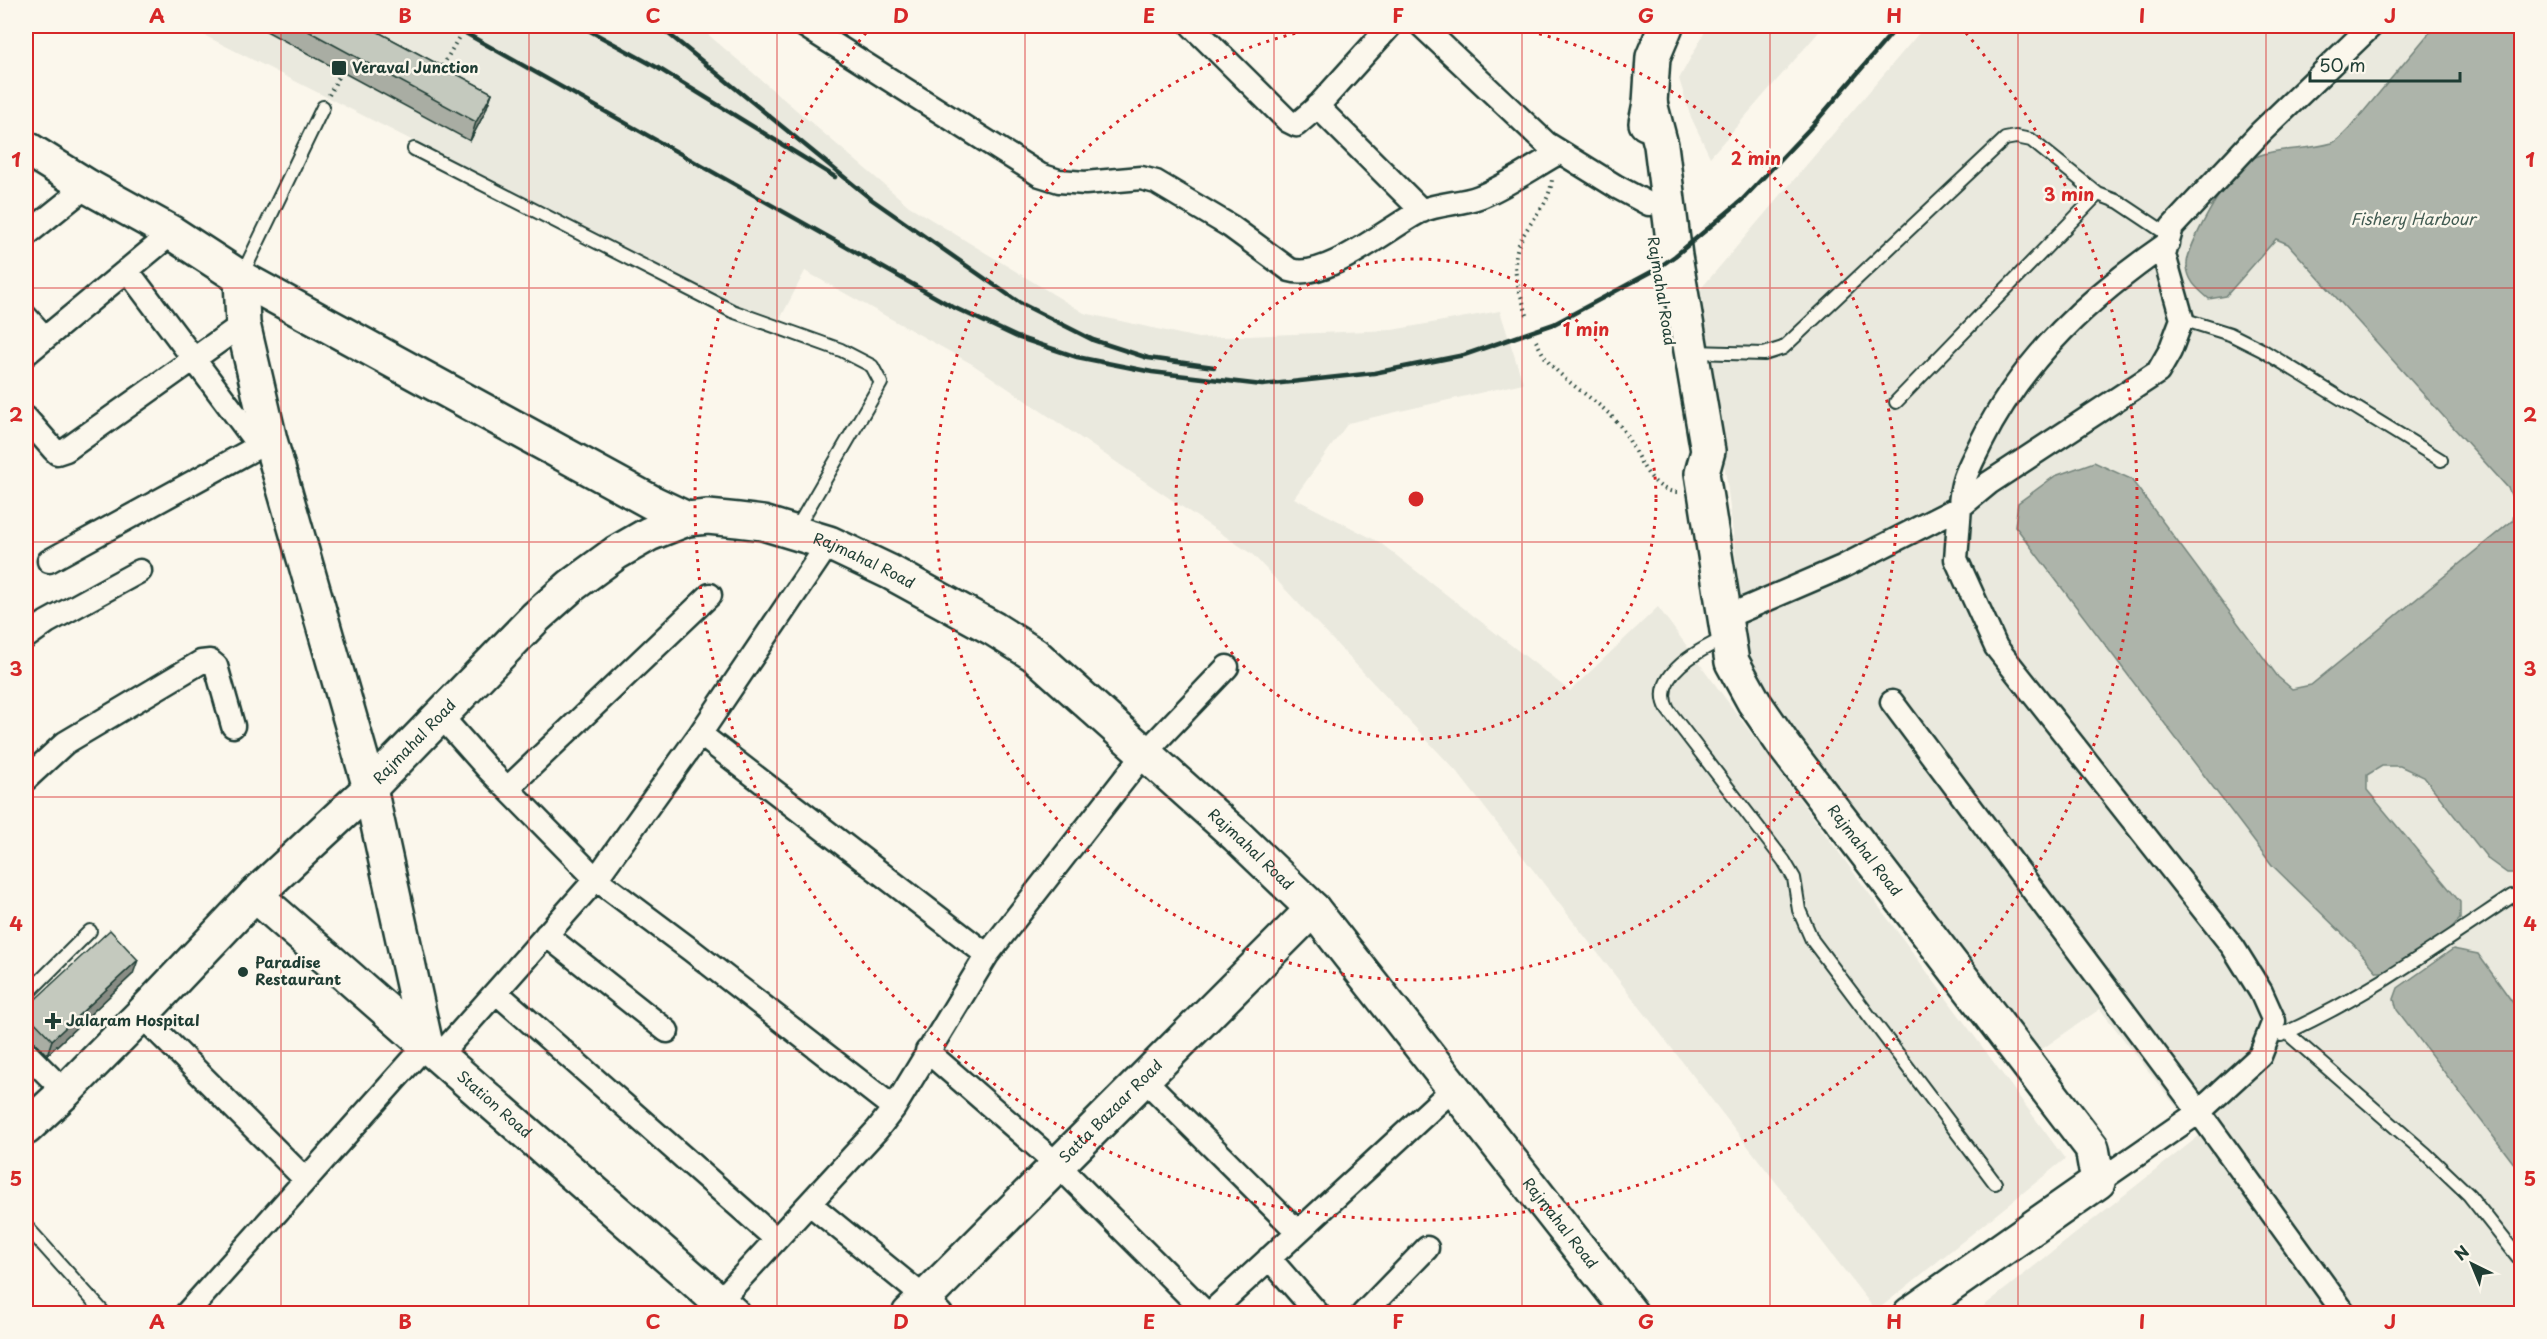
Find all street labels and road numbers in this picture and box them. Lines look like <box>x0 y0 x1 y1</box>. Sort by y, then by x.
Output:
street label: Rajmahal Road <box>1642 234 1682 347</box>
street label: Rajmahal Road <box>810 526 920 594</box>
street label: Rajmahal Road <box>367 693 460 789</box>
street label: Rajmahal Road <box>1823 799 1908 901</box>
street label: Rajmahal Road <box>1203 802 1300 895</box>
street label: Satta Bazaar Road <box>1053 1053 1167 1167</box>
street label: Station Road <box>452 1064 538 1143</box>
street label: Rajmahal Road <box>1518 1172 1604 1273</box>

